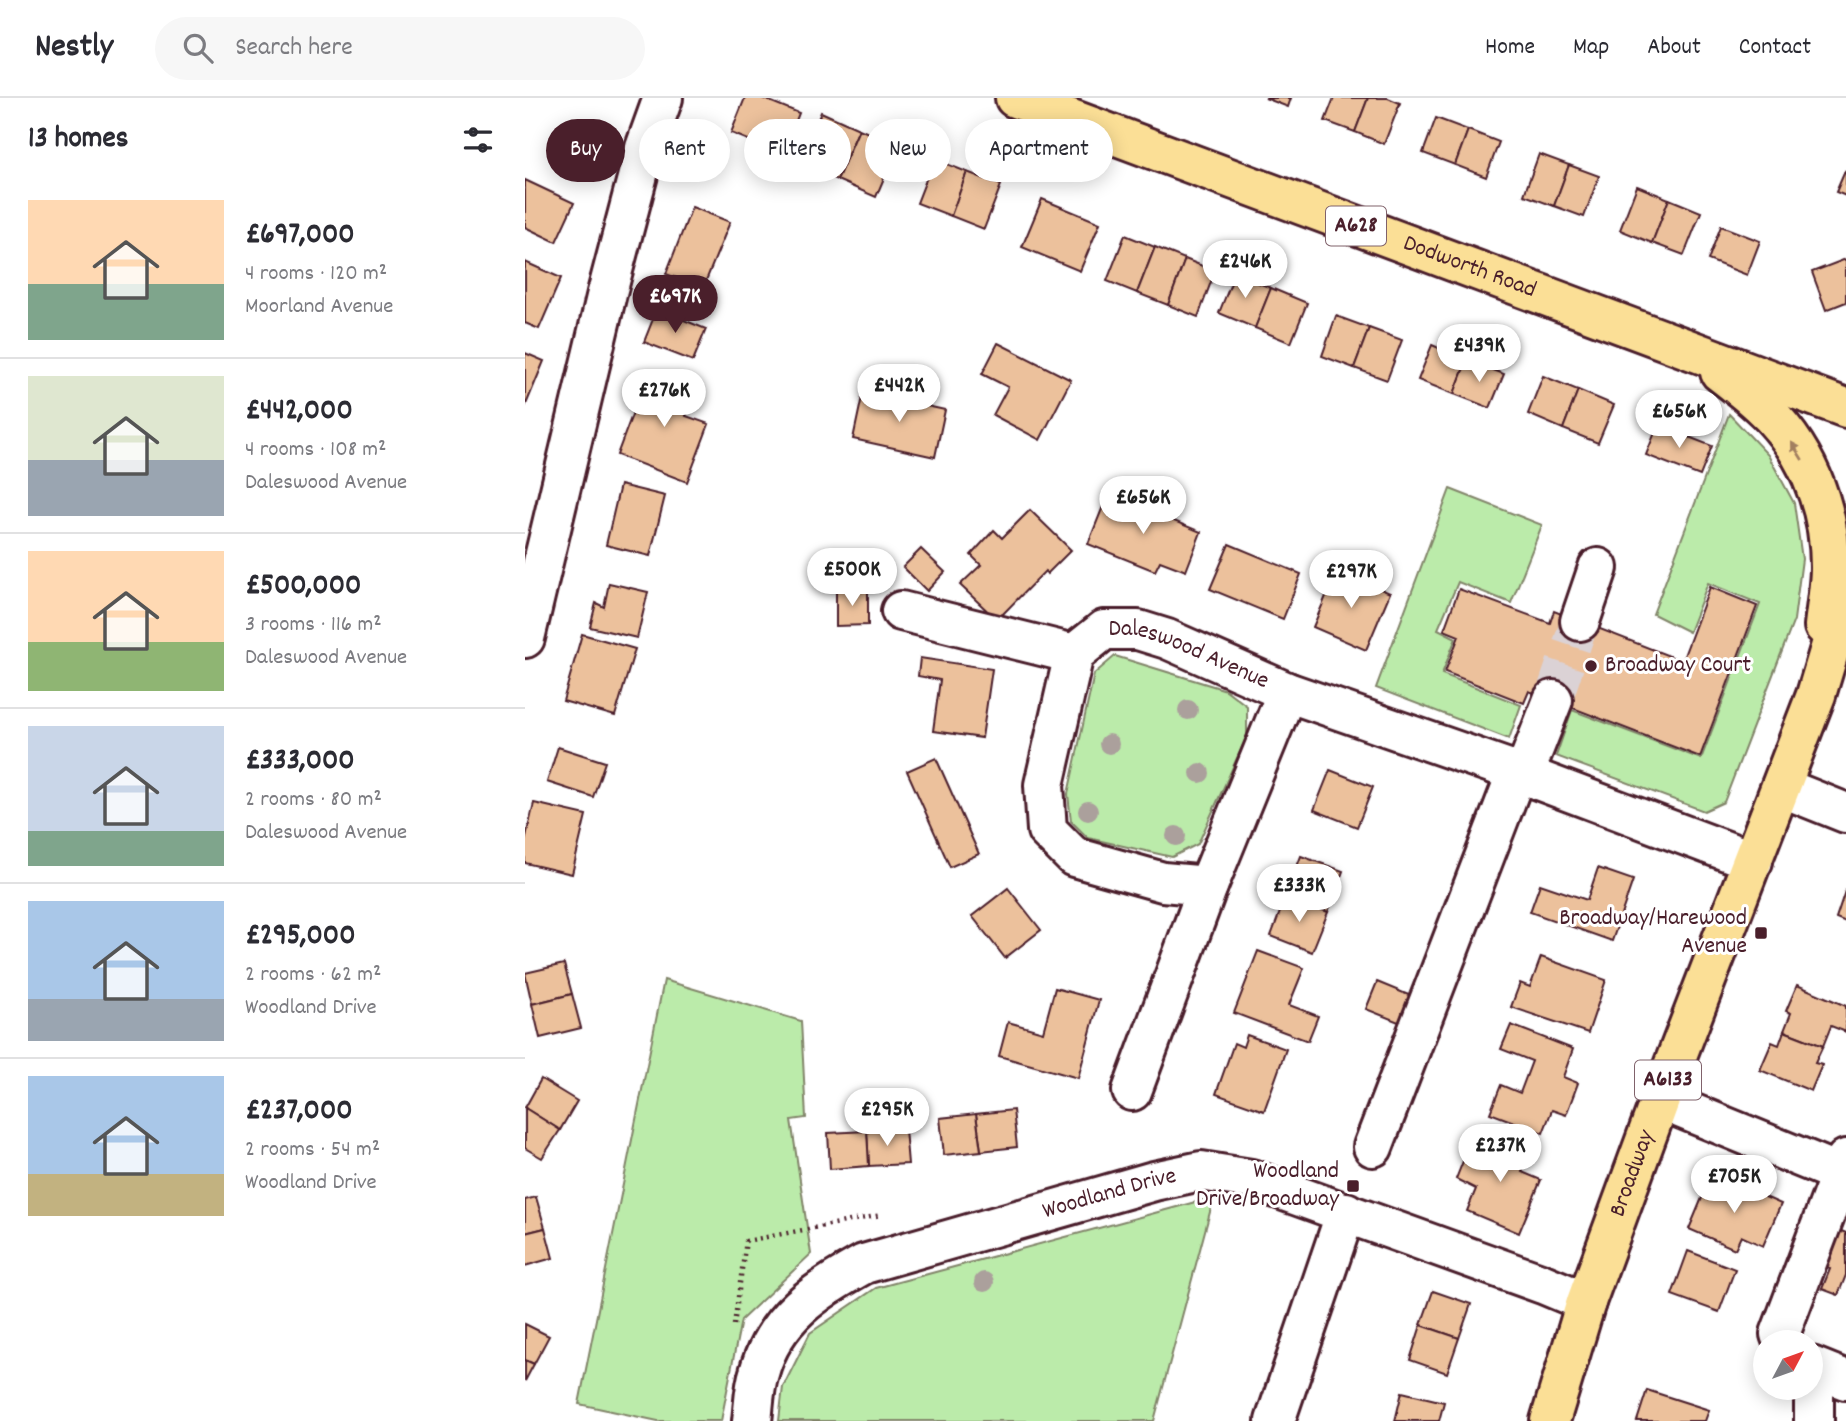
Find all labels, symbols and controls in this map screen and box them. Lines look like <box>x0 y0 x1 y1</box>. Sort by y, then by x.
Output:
search box <box>155 17 645 80</box>
text: Nestly <box>35 25 113 72</box>
icon: search <box>179 29 217 67</box>
text: Search here <box>235 30 353 67</box>
text: Home <box>1485 31 1535 65</box>
text: Map <box>1573 31 1609 65</box>
text: About <box>1647 31 1701 65</box>
text: Contact <box>1739 31 1811 65</box>
text: 13 homes <box>28 119 128 162</box>
chip: Buy <box>546 119 625 182</box>
chip: Rent <box>639 119 730 182</box>
chip: Filters <box>744 119 851 182</box>
chip: New <box>865 119 951 182</box>
chip: Apartment <box>965 119 1113 182</box>
icon: filters <box>459 121 497 159</box>
road number: A628 <box>1326 206 1386 246</box>
text: £697,000 <box>245 215 355 258</box>
street label: Dodworth Road <box>1398 227 1541 308</box>
icon: home <box>84 228 168 312</box>
pin: £246K <box>1196 240 1294 300</box>
text: £246K <box>1219 246 1272 279</box>
text: 4 rooms · 120 m² <box>245 258 387 291</box>
pin: £697K <box>626 275 724 335</box>
text: £697K <box>649 281 701 314</box>
text: Moorland Avenue <box>245 291 393 324</box>
pin: £439K <box>1430 324 1528 384</box>
text: £439K <box>1453 330 1505 363</box>
pin: £442K <box>850 364 948 424</box>
pin: £276K <box>615 370 713 429</box>
text: £442K <box>873 370 925 403</box>
text: £276K <box>638 375 690 408</box>
pin: £656K <box>1630 390 1728 450</box>
text: £442,000 <box>245 391 353 434</box>
text: £656K <box>1651 396 1707 429</box>
icon: home <box>84 404 168 488</box>
text: 4 rooms · 108 m² <box>245 434 386 467</box>
one-way arrow <box>1791 442 1804 461</box>
text: Daleswood Avenue <box>245 467 407 500</box>
pin: £656K <box>1094 476 1192 536</box>
text: £656K <box>1115 482 1171 515</box>
pin: £500K <box>803 548 901 608</box>
pin: £297K <box>1302 550 1400 610</box>
text: £500K <box>823 554 881 587</box>
text: £297K <box>1325 556 1377 589</box>
text: £500,000 <box>245 566 361 609</box>
icon: home <box>84 579 168 663</box>
text: 3 rooms · 116 m² <box>245 609 382 642</box>
street label: Daleswood Avenue <box>1109 613 1274 699</box>
text: Daleswood Avenue <box>245 642 407 675</box>
place label: Broadway Court <box>1605 649 1751 683</box>
marker: Broadway Court <box>1583 658 1599 674</box>
text: £333,000 <box>245 741 355 784</box>
icon: home <box>84 754 168 838</box>
text: 2 rooms · 80 m² <box>245 784 382 817</box>
text: Daleswood Avenue <box>245 817 407 850</box>
pin: £333K <box>1250 864 1348 924</box>
text: £333K <box>1273 870 1325 903</box>
place label: Broadway/Harewood Avenue <box>1559 902 1747 964</box>
text: £295,000 <box>245 916 356 959</box>
marker: Broadway/Harewood Avenue <box>1753 925 1769 941</box>
icon: home <box>84 929 168 1013</box>
text: 2 rooms · 62 m² <box>245 959 381 992</box>
text: Woodland Drive <box>245 992 377 1025</box>
road number: A6133 <box>1635 1060 1701 1099</box>
pin: £295K <box>838 1088 936 1148</box>
text: £237,000 <box>245 1091 353 1134</box>
text: £295K <box>860 1094 914 1127</box>
icon: home <box>84 1104 168 1188</box>
pin: £237K <box>1451 1124 1549 1184</box>
street label: Broadway <box>1602 1124 1665 1222</box>
text: £237K <box>1474 1130 1526 1163</box>
text: 2 rooms · 54 m² <box>245 1134 380 1167</box>
place label: Woodland Drive/Broadway <box>1196 1155 1340 1217</box>
pin: £705K <box>1685 1156 1783 1215</box>
street label: Woodland Drive <box>1039 1160 1179 1229</box>
text: £705K <box>1707 1161 1761 1194</box>
text: Woodland Drive <box>245 1167 377 1200</box>
marker: Woodland Drive/Broadway <box>1345 1178 1361 1194</box>
north arrow <box>1753 1330 1823 1400</box>
map controls <box>1753 1330 1823 1400</box>

